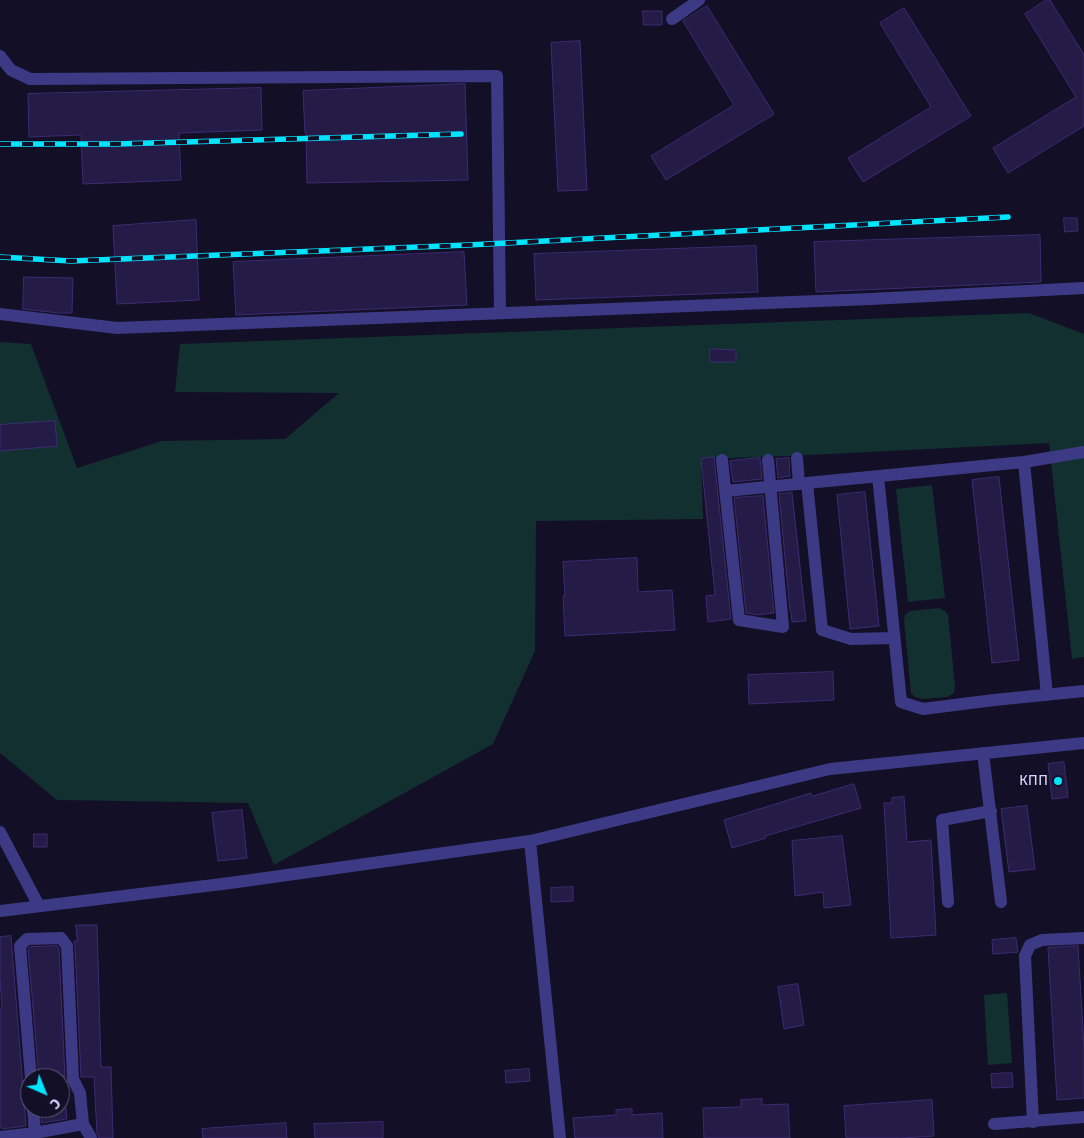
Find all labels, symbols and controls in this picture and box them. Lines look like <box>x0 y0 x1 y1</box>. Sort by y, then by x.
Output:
place label: КПП <box>1019 772 1048 790</box>
marker: КПП <box>1052 775 1064 787</box>
north arrow <box>20 1068 70 1118</box>
text: С <box>46 1095 64 1112</box>

